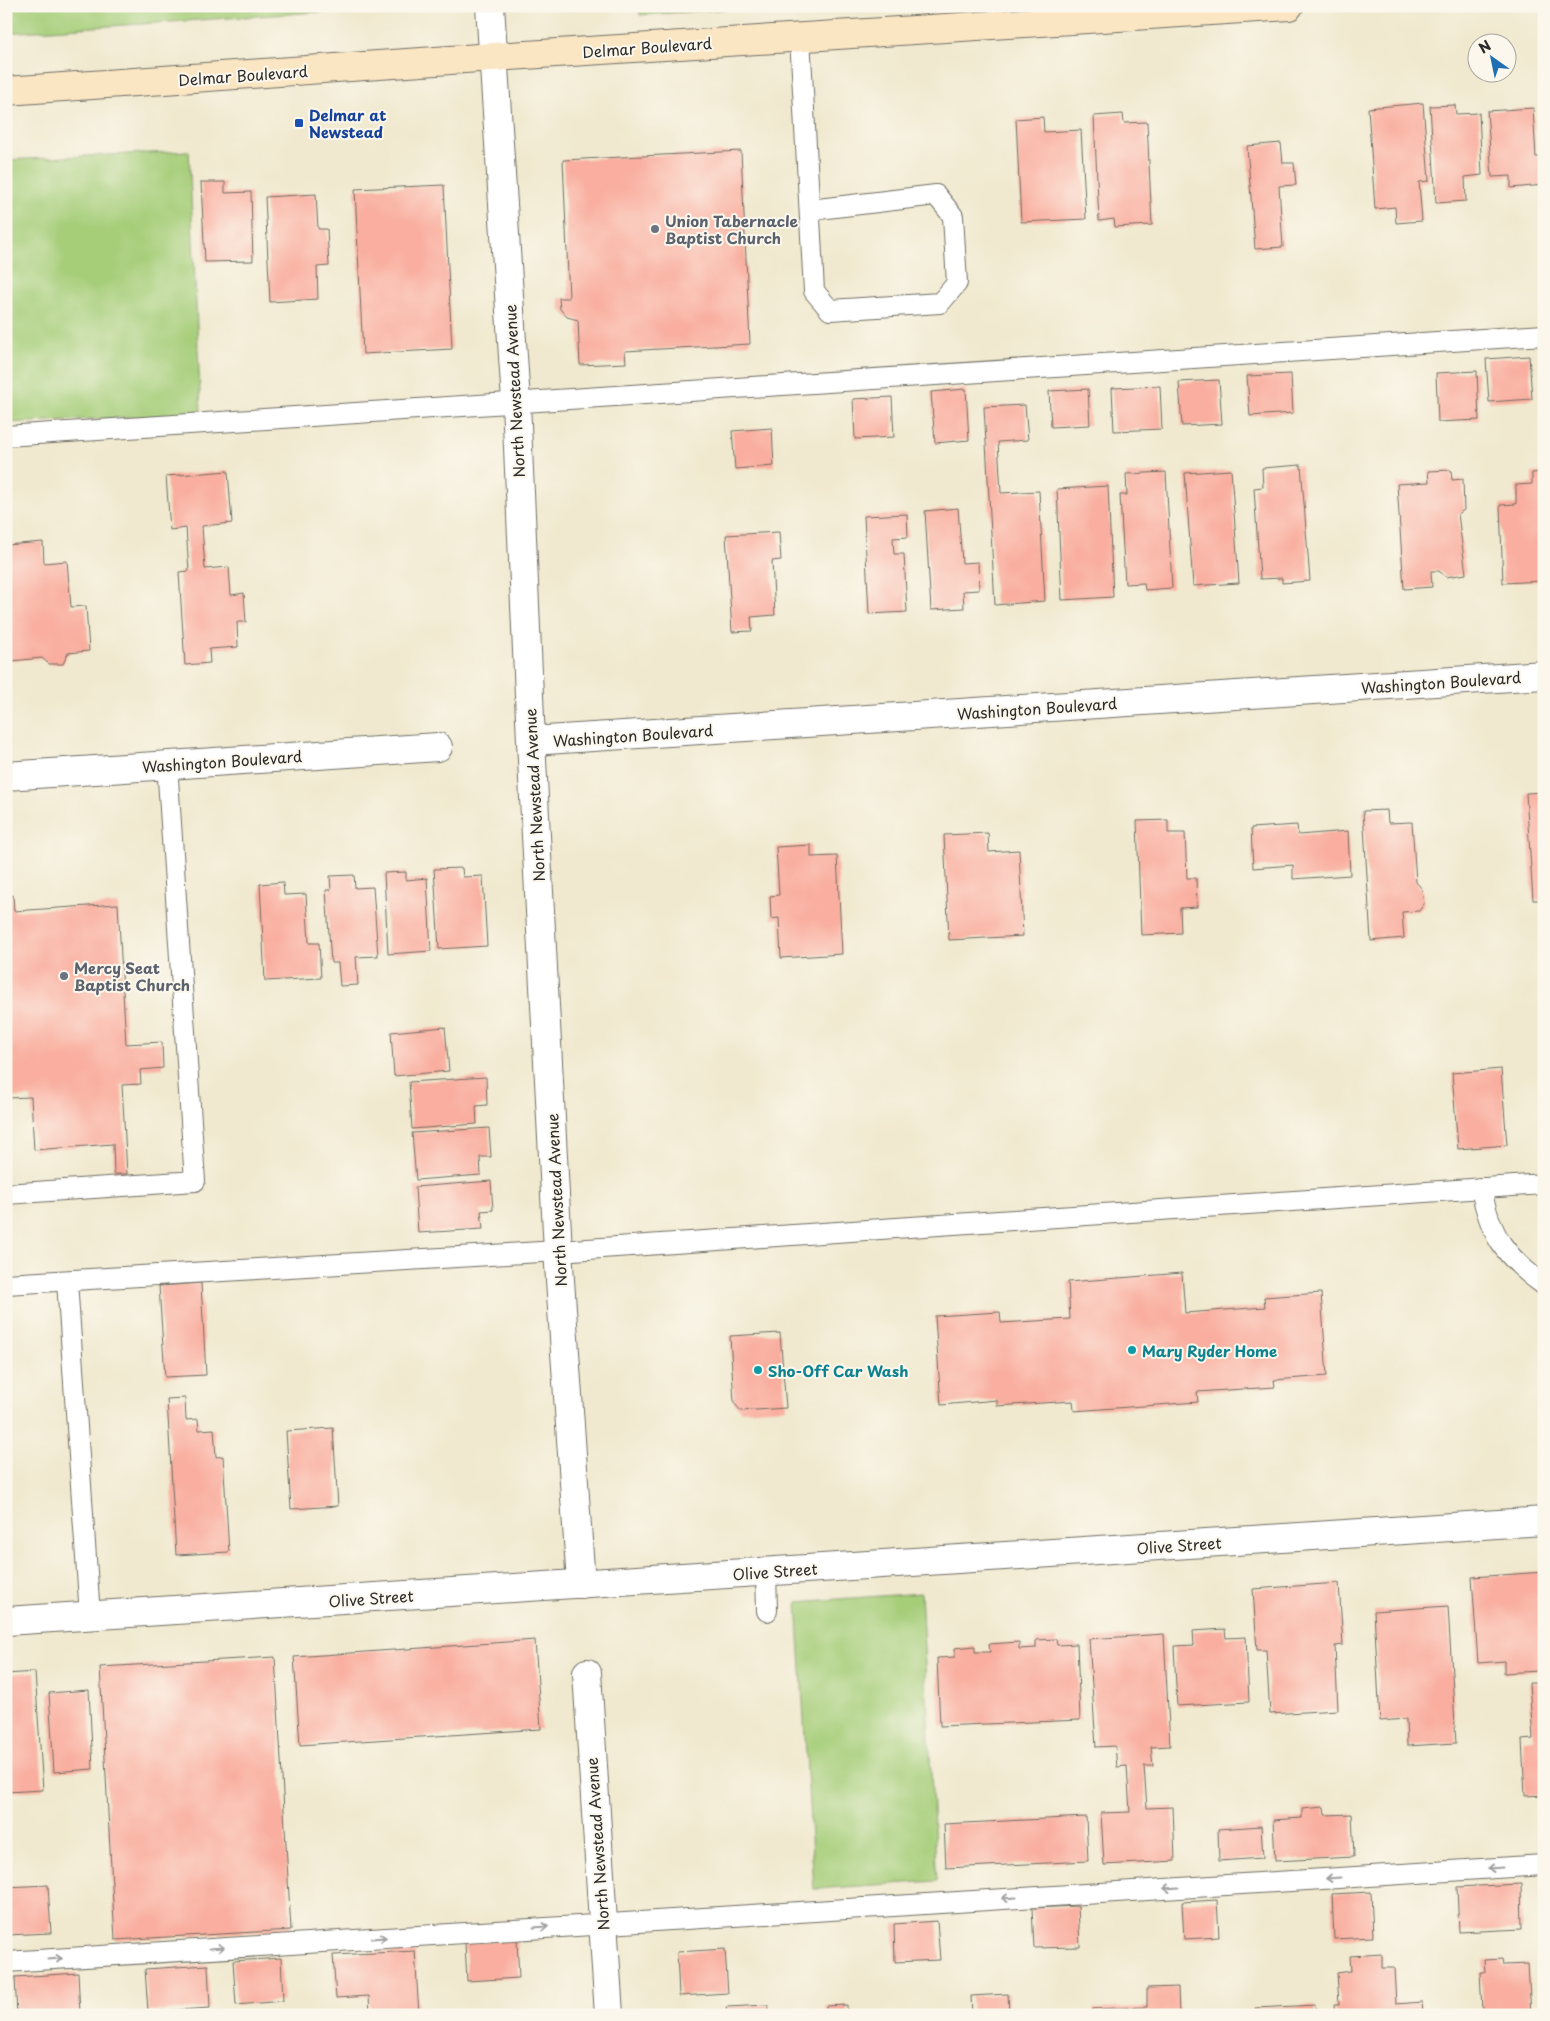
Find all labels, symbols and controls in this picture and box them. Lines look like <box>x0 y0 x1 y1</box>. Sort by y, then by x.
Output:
street label: Delmar Boulevard <box>581 31 713 63</box>
north arrow <box>1468 32 1518 82</box>
text: N <box>1474 35 1495 59</box>
street label: Delmar Boulevard <box>177 59 309 91</box>
place label: Delmar at Newstead <box>309 103 386 143</box>
marker: Delmar at Newstead <box>293 117 305 129</box>
place label: Union Tabernacle Baptist Church <box>665 209 798 249</box>
marker: Union Tabernacle Baptist Church <box>649 223 661 235</box>
street label: North Newstead Avenue <box>498 304 530 478</box>
street label: Washington Boulevard <box>1360 665 1522 699</box>
street label: Washington Boulevard <box>956 691 1118 725</box>
street label: North Newstead Avenue <box>518 708 550 882</box>
street label: Washington Boulevard <box>552 718 714 752</box>
street label: Washington Boulevard <box>141 744 303 778</box>
place label: Mercy Seat Baptist Church <box>74 956 190 996</box>
marker: Mercy Seat Baptist Church <box>58 970 70 982</box>
street label: North Newstead Avenue <box>540 1113 572 1287</box>
place label: Mary Ryder Home <box>1142 1339 1277 1362</box>
marker: Mary Ryder Home <box>1126 1344 1138 1356</box>
place label: Sho-Off Car Wash <box>768 1359 908 1382</box>
marker: Sho-Off Car Wash <box>752 1364 764 1376</box>
street label: Olive Street <box>1136 1531 1222 1559</box>
street label: Olive Street <box>732 1557 818 1585</box>
street label: Olive Street <box>328 1584 414 1612</box>
street label: North Newstead Avenue <box>579 1757 615 1931</box>
one-way arrow <box>1487 1863 1503 1872</box>
one-way arrow <box>1325 1873 1341 1883</box>
one-way arrow <box>1163 1884 1179 1893</box>
one-way arrow <box>1001 1894 1017 1903</box>
one-way arrow <box>533 1923 549 1932</box>
one-way arrow <box>371 1933 387 1942</box>
one-way arrow <box>209 1944 225 1953</box>
one-way arrow <box>47 1954 63 1963</box>

